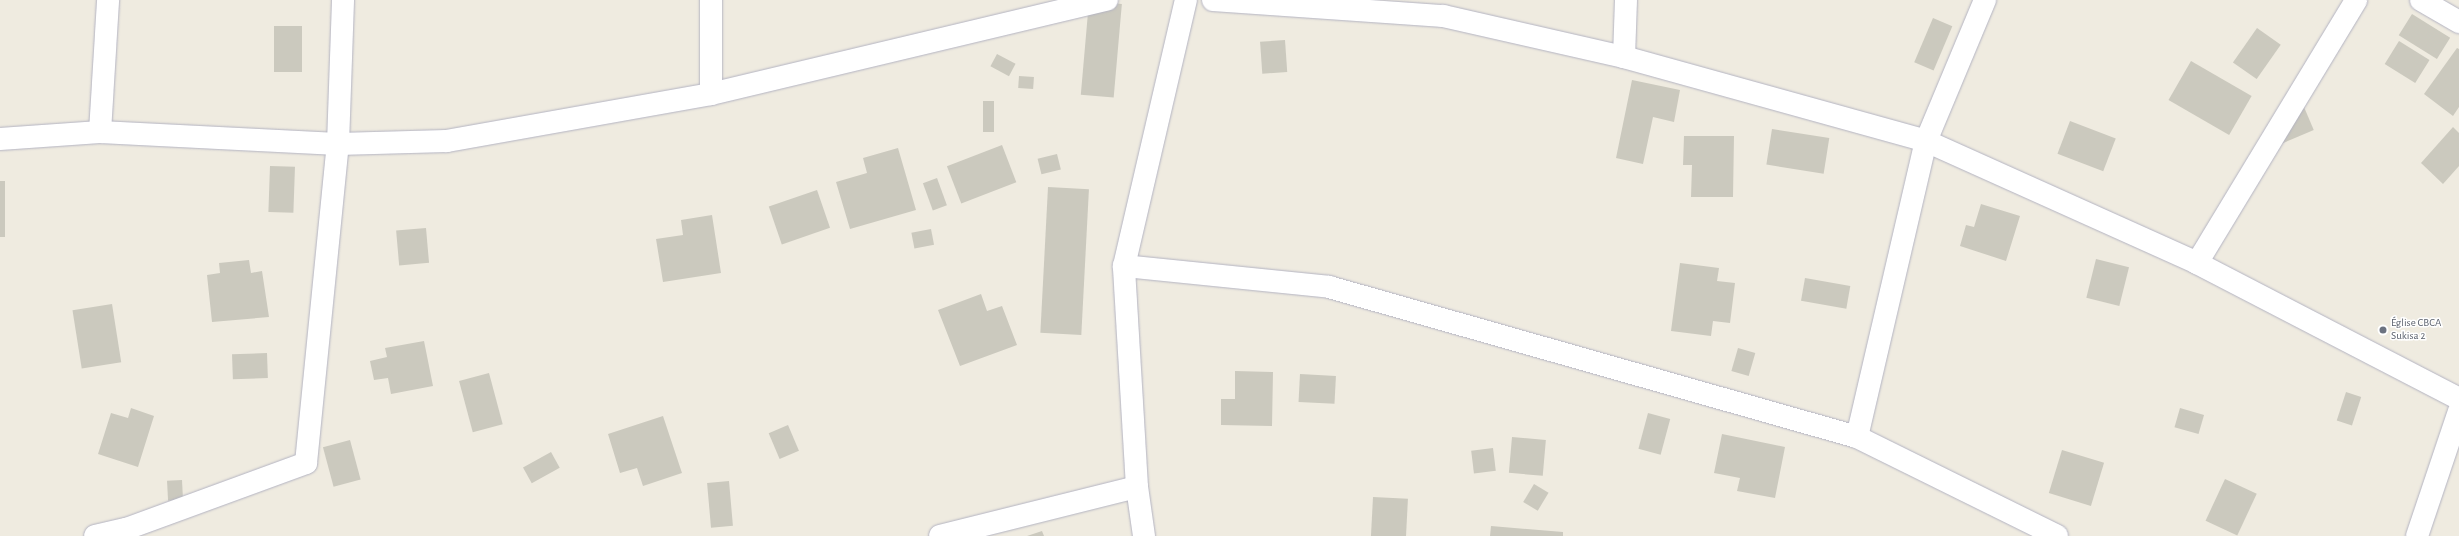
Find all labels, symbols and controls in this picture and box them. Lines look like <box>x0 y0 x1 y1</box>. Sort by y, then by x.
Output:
place label: Église CBCA Sukisa 2 <box>2391 317 2441 343</box>
marker: Église CBCA Sukisa 2 <box>2378 325 2388 335</box>

